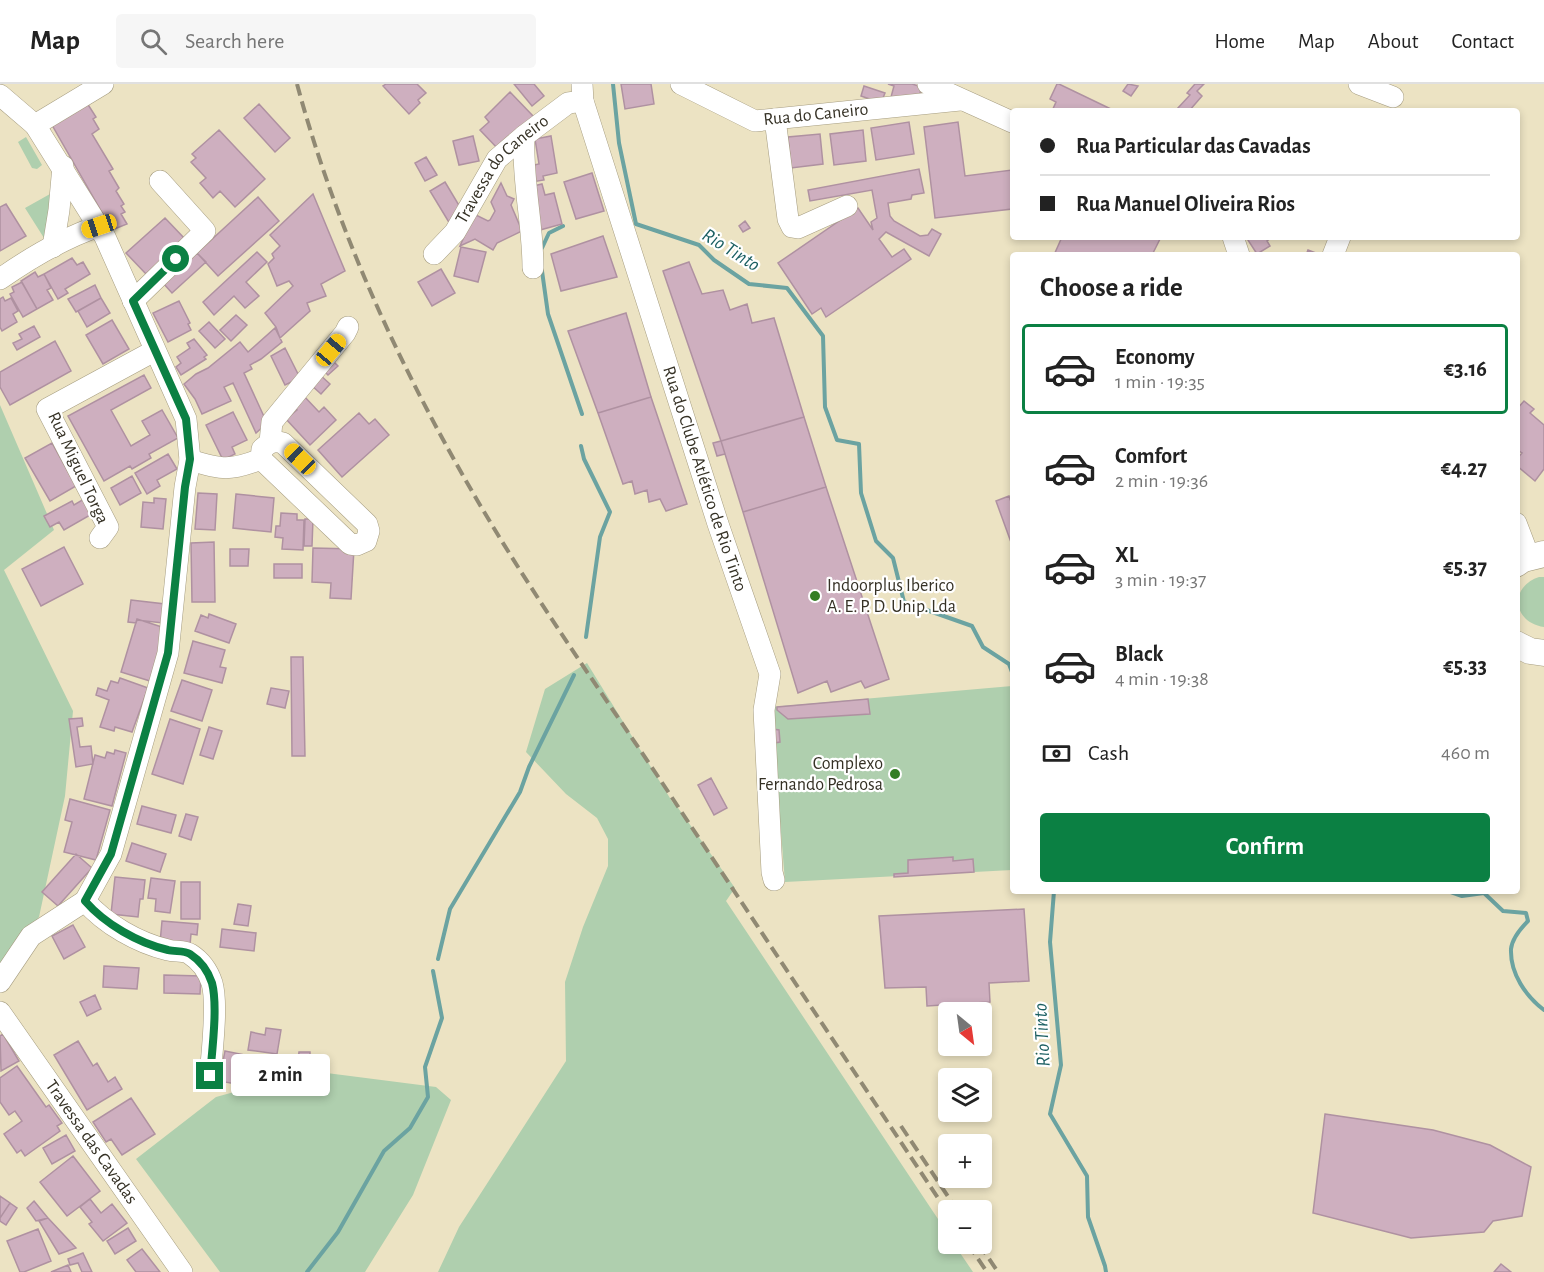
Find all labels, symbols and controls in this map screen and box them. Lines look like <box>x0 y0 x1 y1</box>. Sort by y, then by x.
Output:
search box <box>116 14 536 68</box>
icon: search <box>137 25 170 58</box>
text: Map <box>30 27 80 55</box>
text: Search here <box>185 30 284 52</box>
text: Home <box>1214 31 1265 52</box>
text: Map <box>1298 31 1335 52</box>
text: About <box>1368 31 1418 52</box>
text: Contact <box>1451 31 1514 52</box>
street label: Rua do Caneiro <box>763 100 869 129</box>
street label: Travessa do Caneiro <box>453 112 552 227</box>
text: Rua Particular das Cavadas <box>1076 135 1311 157</box>
text: Rua Manuel Oliveira Rios <box>1076 193 1295 215</box>
car <box>79 212 119 240</box>
water label: Rio Tinto <box>699 225 763 275</box>
route start <box>162 245 189 272</box>
text: Choose a ride <box>1040 274 1183 301</box>
car <box>313 330 349 370</box>
icon: car <box>1043 342 1097 396</box>
text: Economy <box>1115 346 1195 368</box>
text: €3.16 <box>1444 358 1487 380</box>
street label: Rua do Clube Atlético de Rio Tinto <box>659 364 750 594</box>
text: 1 min · 19:35 <box>1115 372 1205 392</box>
street label: Rua Miguel Torga <box>44 409 112 527</box>
car <box>281 440 319 478</box>
icon: car <box>1043 441 1097 495</box>
text: Comfort <box>1115 445 1187 467</box>
text: €4.27 <box>1441 457 1487 479</box>
text: 2 min · 19:36 <box>1115 471 1208 491</box>
icon: car <box>1043 540 1097 594</box>
text: XL <box>1115 544 1138 566</box>
text: €5.37 <box>1443 556 1487 578</box>
text: 3 min · 19:37 <box>1115 570 1206 590</box>
place label: Indoorplus Iberico A. E. P. D. Unip. Lda <box>827 577 956 616</box>
marker: Indoorplus Iberico A. E. P. D. Unip. Lda <box>808 589 822 603</box>
icon: car <box>1043 639 1097 693</box>
text: Black <box>1115 643 1163 665</box>
text: €5.33 <box>1443 655 1487 677</box>
text: 4 min · 19:38 <box>1115 669 1209 689</box>
icon: cash <box>1040 737 1073 770</box>
text: Cash <box>1088 742 1129 764</box>
text: 460 m <box>1441 743 1490 763</box>
place label: Complexo Fernando Pedrosa <box>758 755 883 794</box>
marker: Complexo Fernando Pedrosa <box>888 767 902 781</box>
button: Confirm <box>1040 813 1490 882</box>
north arrow <box>938 1002 992 1056</box>
map controls <box>938 1002 992 1254</box>
water label: Rio Tinto <box>1030 1003 1054 1067</box>
callout: 2 min <box>231 1055 330 1097</box>
route end <box>196 1062 223 1089</box>
text: 2 min <box>258 1065 303 1085</box>
button: layers <box>938 1068 992 1122</box>
street label: Travessa das Cavadas <box>42 1077 141 1207</box>
button: + <box>938 1134 992 1188</box>
button: − <box>938 1200 992 1254</box>

